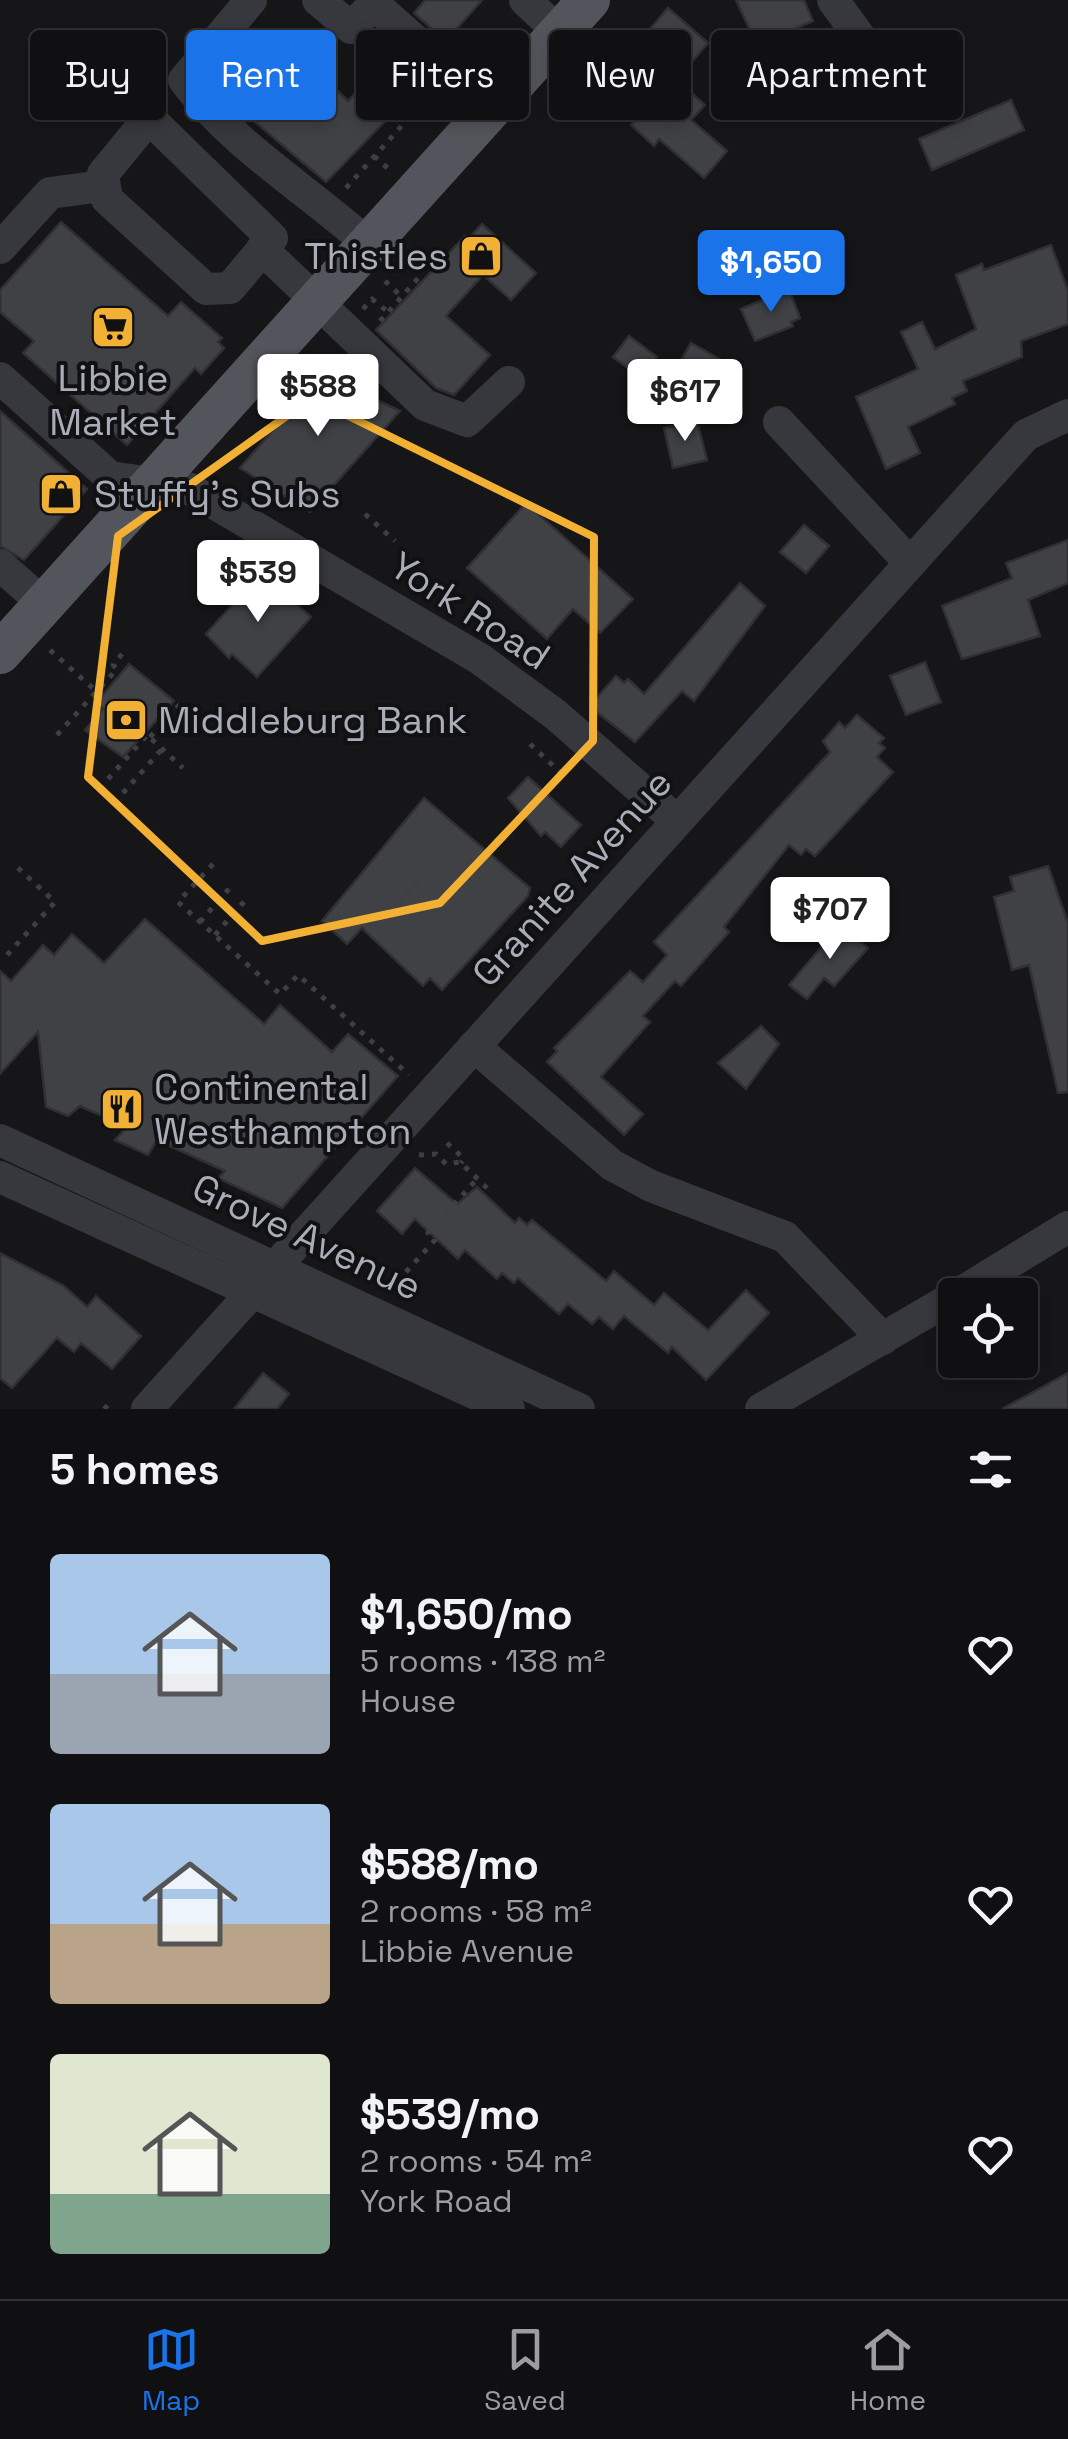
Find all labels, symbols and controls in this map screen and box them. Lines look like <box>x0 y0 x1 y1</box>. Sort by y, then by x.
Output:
chip: Buy <box>30 30 166 120</box>
chip: Rent <box>186 30 336 120</box>
chip: Filters <box>356 30 529 120</box>
chip: New <box>549 30 691 120</box>
chip: Apartment <box>711 30 963 120</box>
pin: $1,650 <box>690 230 852 315</box>
place label: Thistles <box>304 232 448 280</box>
shop icon: Thistles <box>458 233 504 279</box>
text: $1,650 <box>720 242 822 282</box>
supermarket icon: Libbie Market <box>90 304 136 350</box>
place label: Libbie Market <box>49 354 177 446</box>
pin: $588 <box>259 354 377 439</box>
pin: $617 <box>626 359 744 444</box>
text: $588 <box>280 366 357 406</box>
text: $617 <box>649 371 721 411</box>
place label: Stuffy's Subs <box>94 470 341 518</box>
shop icon: Stuffy's Subs <box>38 471 84 517</box>
pin: $539 <box>199 540 317 625</box>
street label: York Road <box>381 542 559 680</box>
text: $539 <box>219 552 297 592</box>
place label: Middleburg Bank <box>158 696 467 744</box>
bank icon: Middleburg Bank <box>103 697 149 743</box>
street label: Granite Avenue <box>462 759 682 997</box>
pin: $707 <box>771 877 889 962</box>
text: $707 <box>793 889 867 929</box>
place label: Continental Westhampton <box>154 1063 411 1155</box>
restaurant icon: Continental Westhampton <box>99 1086 145 1132</box>
street label: Grove Avenue <box>185 1163 429 1311</box>
map controls <box>938 1278 1038 1378</box>
button: locate <box>938 1278 1038 1378</box>
icon: filters <box>963 1442 1018 1497</box>
text: 5 homes <box>50 1443 220 1496</box>
text: $1,650/mo <box>360 1588 573 1641</box>
icon: home <box>130 1594 250 1714</box>
icon: heart <box>963 1627 1018 1682</box>
text: 5 rooms · 138 m² <box>360 1641 605 1681</box>
text: House <box>360 1681 456 1721</box>
text: $588/mo <box>360 1838 539 1891</box>
icon: home <box>130 1844 250 1964</box>
icon: heart <box>963 1877 1018 1932</box>
text: 2 rooms · 58 m² <box>360 1891 592 1931</box>
text: Libbie Avenue <box>360 1931 574 1971</box>
text: $539/mo <box>360 2088 540 2141</box>
icon: home <box>130 2094 250 2214</box>
icon: heart <box>963 2127 1018 2182</box>
text: 2 rooms · 54 m² <box>360 2141 592 2181</box>
text: York Road <box>360 2181 513 2221</box>
tab: Map <box>142 2322 200 2418</box>
tab: Saved <box>484 2322 566 2418</box>
tab: Home <box>850 2322 926 2418</box>

